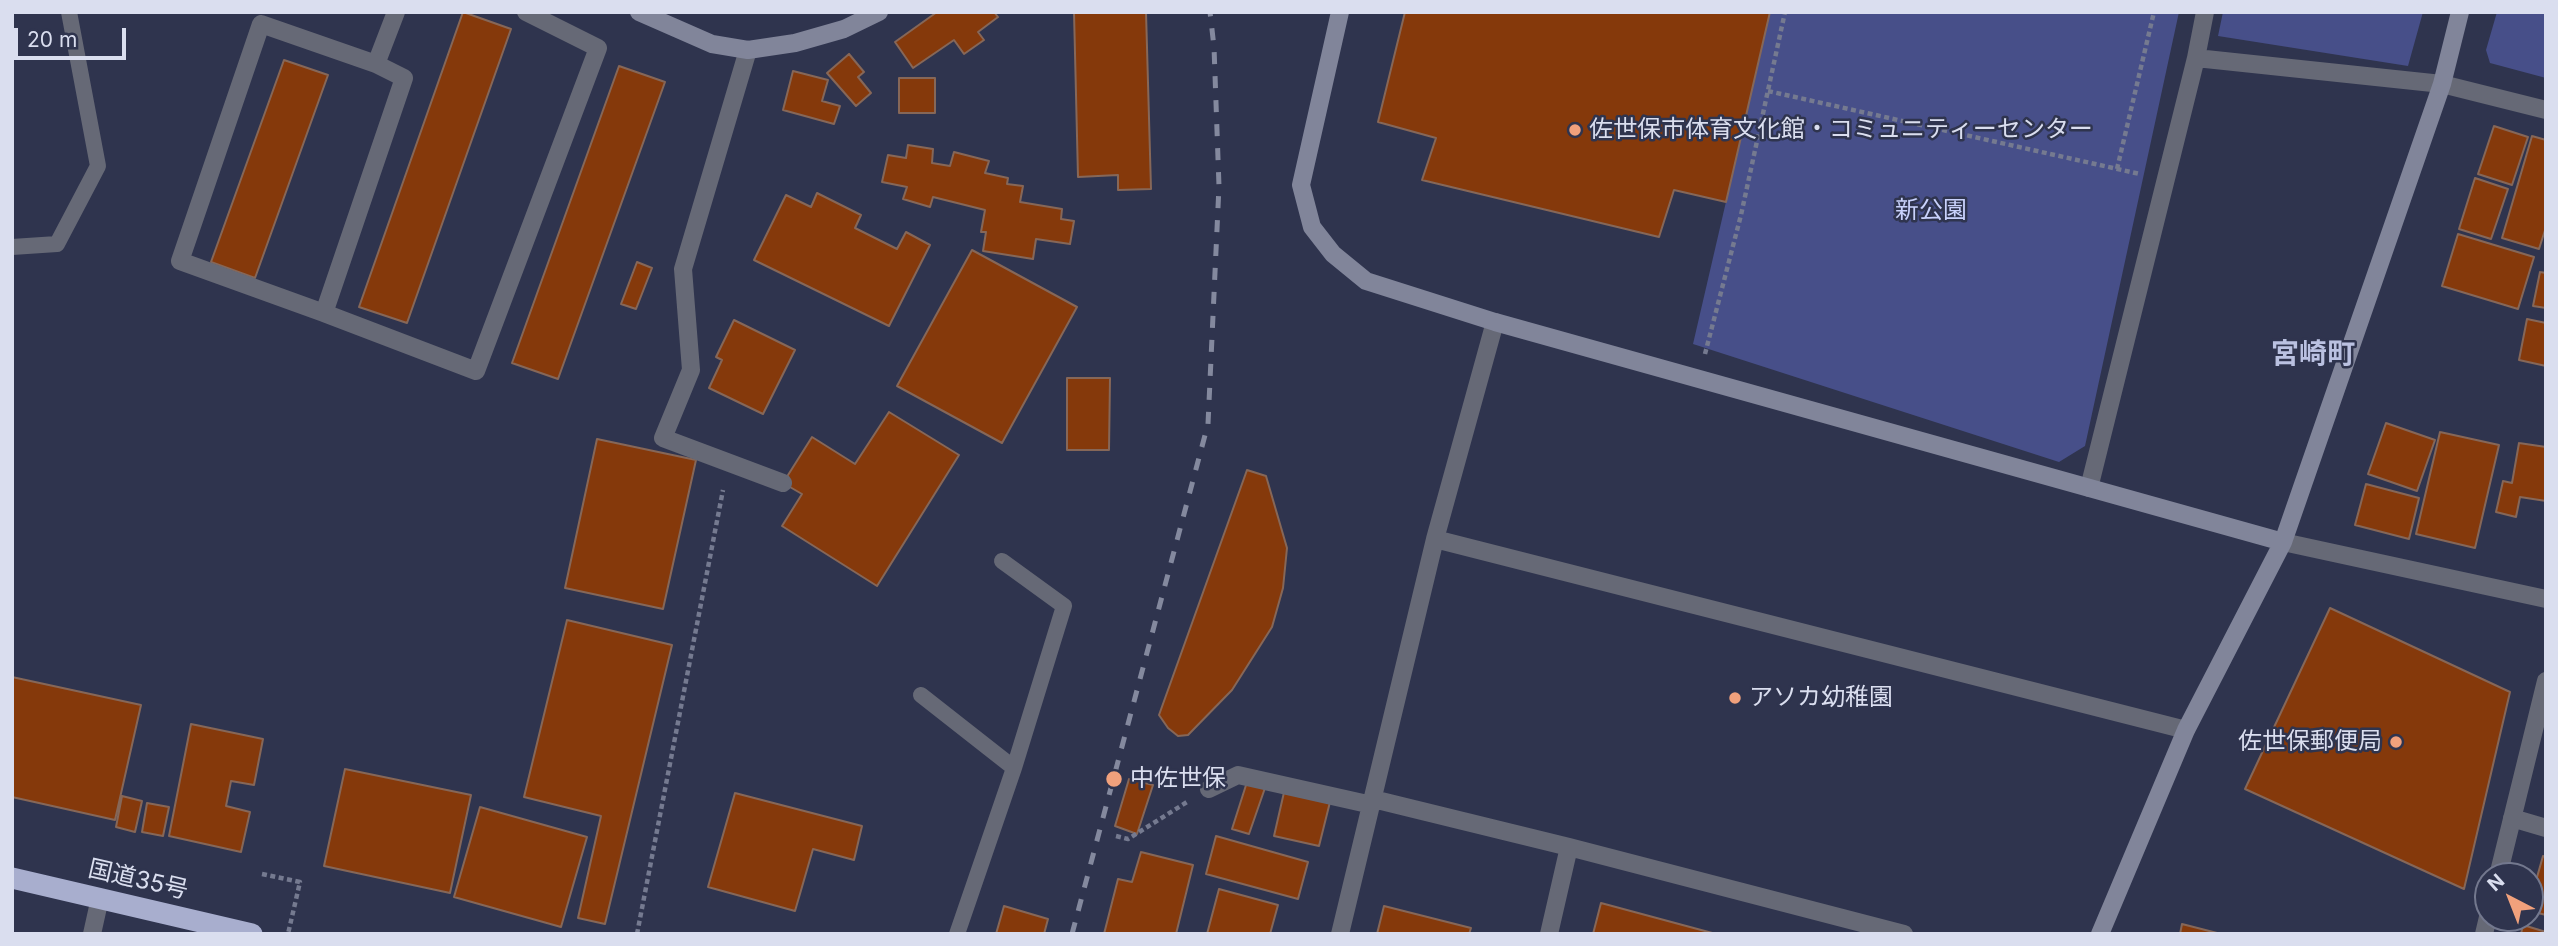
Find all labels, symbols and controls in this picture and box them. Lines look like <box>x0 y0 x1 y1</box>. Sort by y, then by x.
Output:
scale bar <box>18 14 130 58</box>
text: 20 m <box>27 27 77 52</box>
place label: 佐世保市体育文化館・コミュニティーセンター <box>1589 116 2093 144</box>
marker: 佐世保市体育文化館・コミュニティーセンター <box>1567 122 1583 138</box>
park label: 新公園 <box>1895 197 1967 225</box>
district label: 宮崎町 <box>2271 338 2355 372</box>
place label: アソカ幼稚園 <box>1749 684 1893 712</box>
marker: アソカ幼稚園 <box>1727 690 1743 706</box>
place label: 佐世保郵便局 <box>2238 728 2382 756</box>
marker: 佐世保郵便局 <box>2388 734 2404 750</box>
place label: 中佐世保 <box>1130 765 1226 793</box>
marker: 中佐世保 <box>1104 769 1124 789</box>
street label: 国道35号 <box>85 855 191 905</box>
north arrow <box>2474 862 2544 932</box>
text: N <box>2483 869 2509 896</box>

